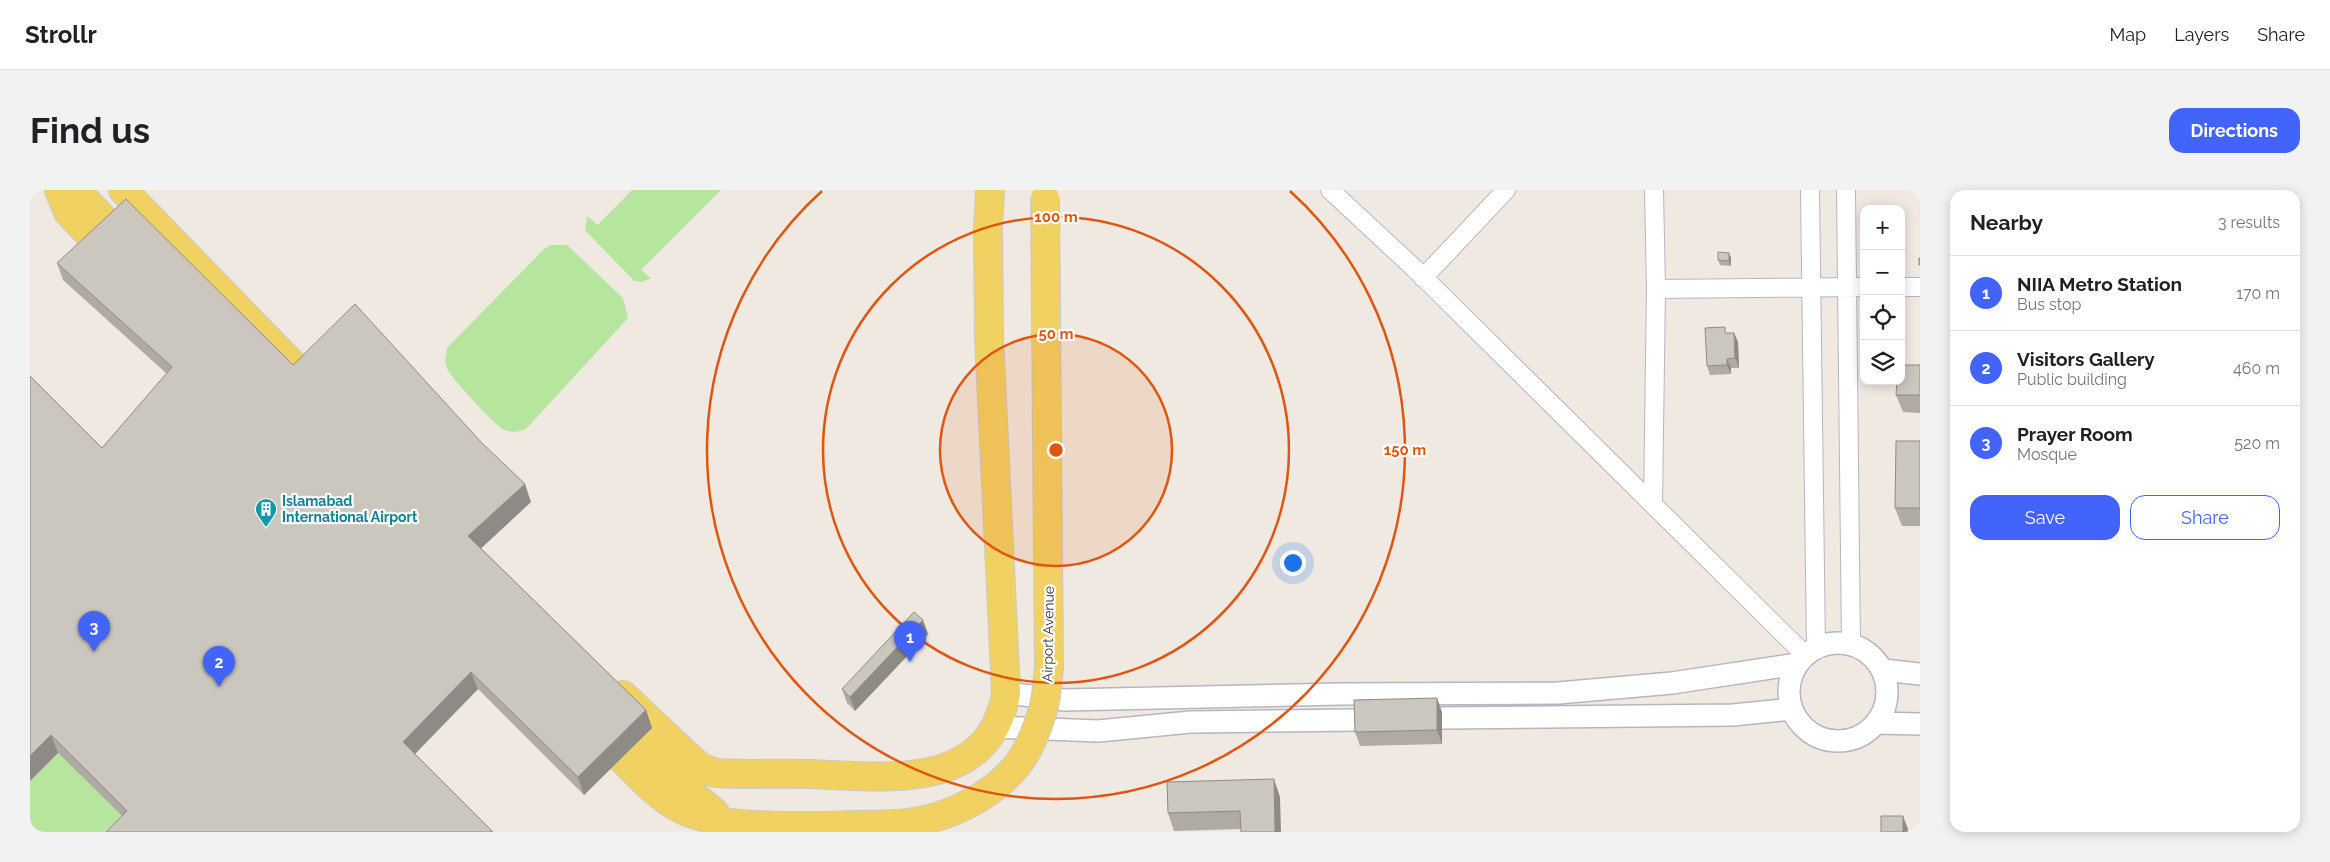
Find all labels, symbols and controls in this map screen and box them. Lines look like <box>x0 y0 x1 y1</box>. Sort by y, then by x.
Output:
text: Strollr <box>25 20 97 49</box>
text: Map <box>2110 24 2146 45</box>
text: Layers <box>2174 24 2229 45</box>
text: Share <box>2257 24 2305 45</box>
button: Directions <box>2169 108 2300 153</box>
text: Find us <box>30 110 150 151</box>
map controls <box>1860 205 1905 385</box>
button: + <box>1860 205 1905 250</box>
text: 100 m <box>1034 208 1078 226</box>
text: Nearby <box>1970 210 2043 235</box>
text: 3 results <box>2218 213 2280 232</box>
button: − <box>1860 250 1905 295</box>
text: NIIA Metro Station <box>2017 273 2182 295</box>
text: 1 <box>1982 284 1990 303</box>
text: 170 m <box>2236 284 2280 303</box>
button: locate <box>1860 295 1905 340</box>
text: Bus stop <box>2017 295 2081 314</box>
text: 50 m <box>1038 325 1074 343</box>
button: layers <box>1860 340 1905 385</box>
text: Visitors Gallery <box>2017 348 2155 370</box>
text: 2 <box>1981 359 1991 378</box>
text: 460 m <box>2233 359 2280 378</box>
text: Public building <box>2017 370 2127 389</box>
text: Prayer Room <box>2017 423 2133 445</box>
text: 3 <box>1982 434 1990 453</box>
text: 520 m <box>2234 434 2280 453</box>
centre of rings <box>1047 441 1065 459</box>
text: 150 m <box>1384 441 1426 459</box>
text: Mosque <box>2017 445 2077 464</box>
place label: Islamabad International Airport <box>282 493 418 525</box>
button: Save <box>1970 495 2120 540</box>
button: Share <box>2130 495 2280 540</box>
building icon: Islamabad International Airport <box>254 497 278 528</box>
your location <box>1280 550 1306 576</box>
street label: Airport Avenue <box>1039 586 1057 682</box>
pin: 3 <box>78 611 110 652</box>
pin: 1 <box>894 621 926 662</box>
pin: 2 <box>203 646 235 687</box>

